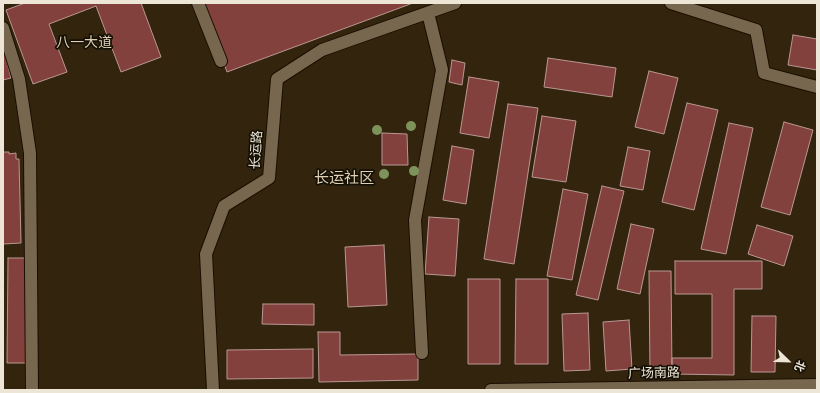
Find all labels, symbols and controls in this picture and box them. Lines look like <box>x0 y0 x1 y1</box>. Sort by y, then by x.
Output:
district label: 八一大道 <box>56 35 112 51</box>
street label: 长运路 <box>248 130 266 170</box>
district label: 长运社区 <box>314 170 374 188</box>
north arrow <box>768 341 808 381</box>
text: 北 <box>791 358 808 373</box>
street label: 广场南路 <box>628 366 680 382</box>

